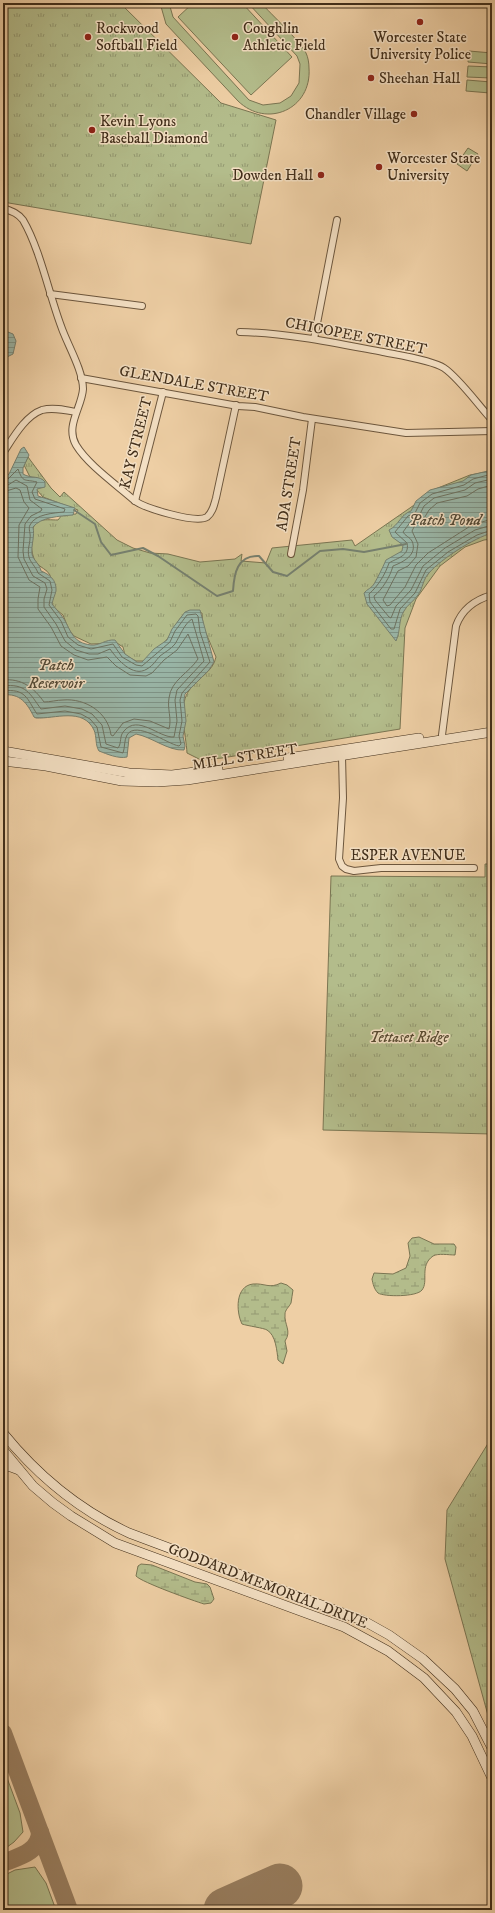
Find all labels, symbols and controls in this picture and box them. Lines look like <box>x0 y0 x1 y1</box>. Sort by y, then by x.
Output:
marker: Worcester State University Police <box>415 17 425 27</box>
place label: Rockwood Softball Field <box>96 19 178 55</box>
place label: Coughlin Athletic Field <box>243 19 326 55</box>
place label: Worcester State University Police <box>369 28 471 64</box>
marker: Rockwood Softball Field <box>83 32 93 42</box>
marker: Coughlin Athletic Field <box>230 32 240 42</box>
place label: Sheehan Hall <box>379 69 461 88</box>
marker: Sheehan Hall <box>366 73 376 83</box>
place label: Chandler Village <box>305 105 406 124</box>
marker: Chandler Village <box>409 109 419 119</box>
place label: Kevin Lyons Baseball Diamond <box>100 112 208 148</box>
marker: Kevin Lyons Baseball Diamond <box>87 125 97 135</box>
place label: Worcester State University <box>386 149 480 185</box>
marker: Worcester State University <box>374 162 384 172</box>
place label: Dowden Hall <box>232 166 313 185</box>
marker: Dowden Hall <box>316 170 326 180</box>
street label: CHICOPEE STREET <box>283 313 429 359</box>
street label: GLENDALE STREET <box>118 362 271 407</box>
street label: KAY STREET <box>115 394 157 491</box>
street label: ADA STREET <box>272 435 306 532</box>
water label: Patch Pond <box>409 510 484 530</box>
water label: Patch Reservoir <box>27 655 85 693</box>
street label: MILL STREET <box>191 739 300 775</box>
street label: ESPER AVENUE <box>351 846 466 865</box>
park label: Tettaset Ridge <box>370 1028 449 1047</box>
street label: GODDARD MEMORIAL DRIVE <box>165 1539 371 1633</box>

